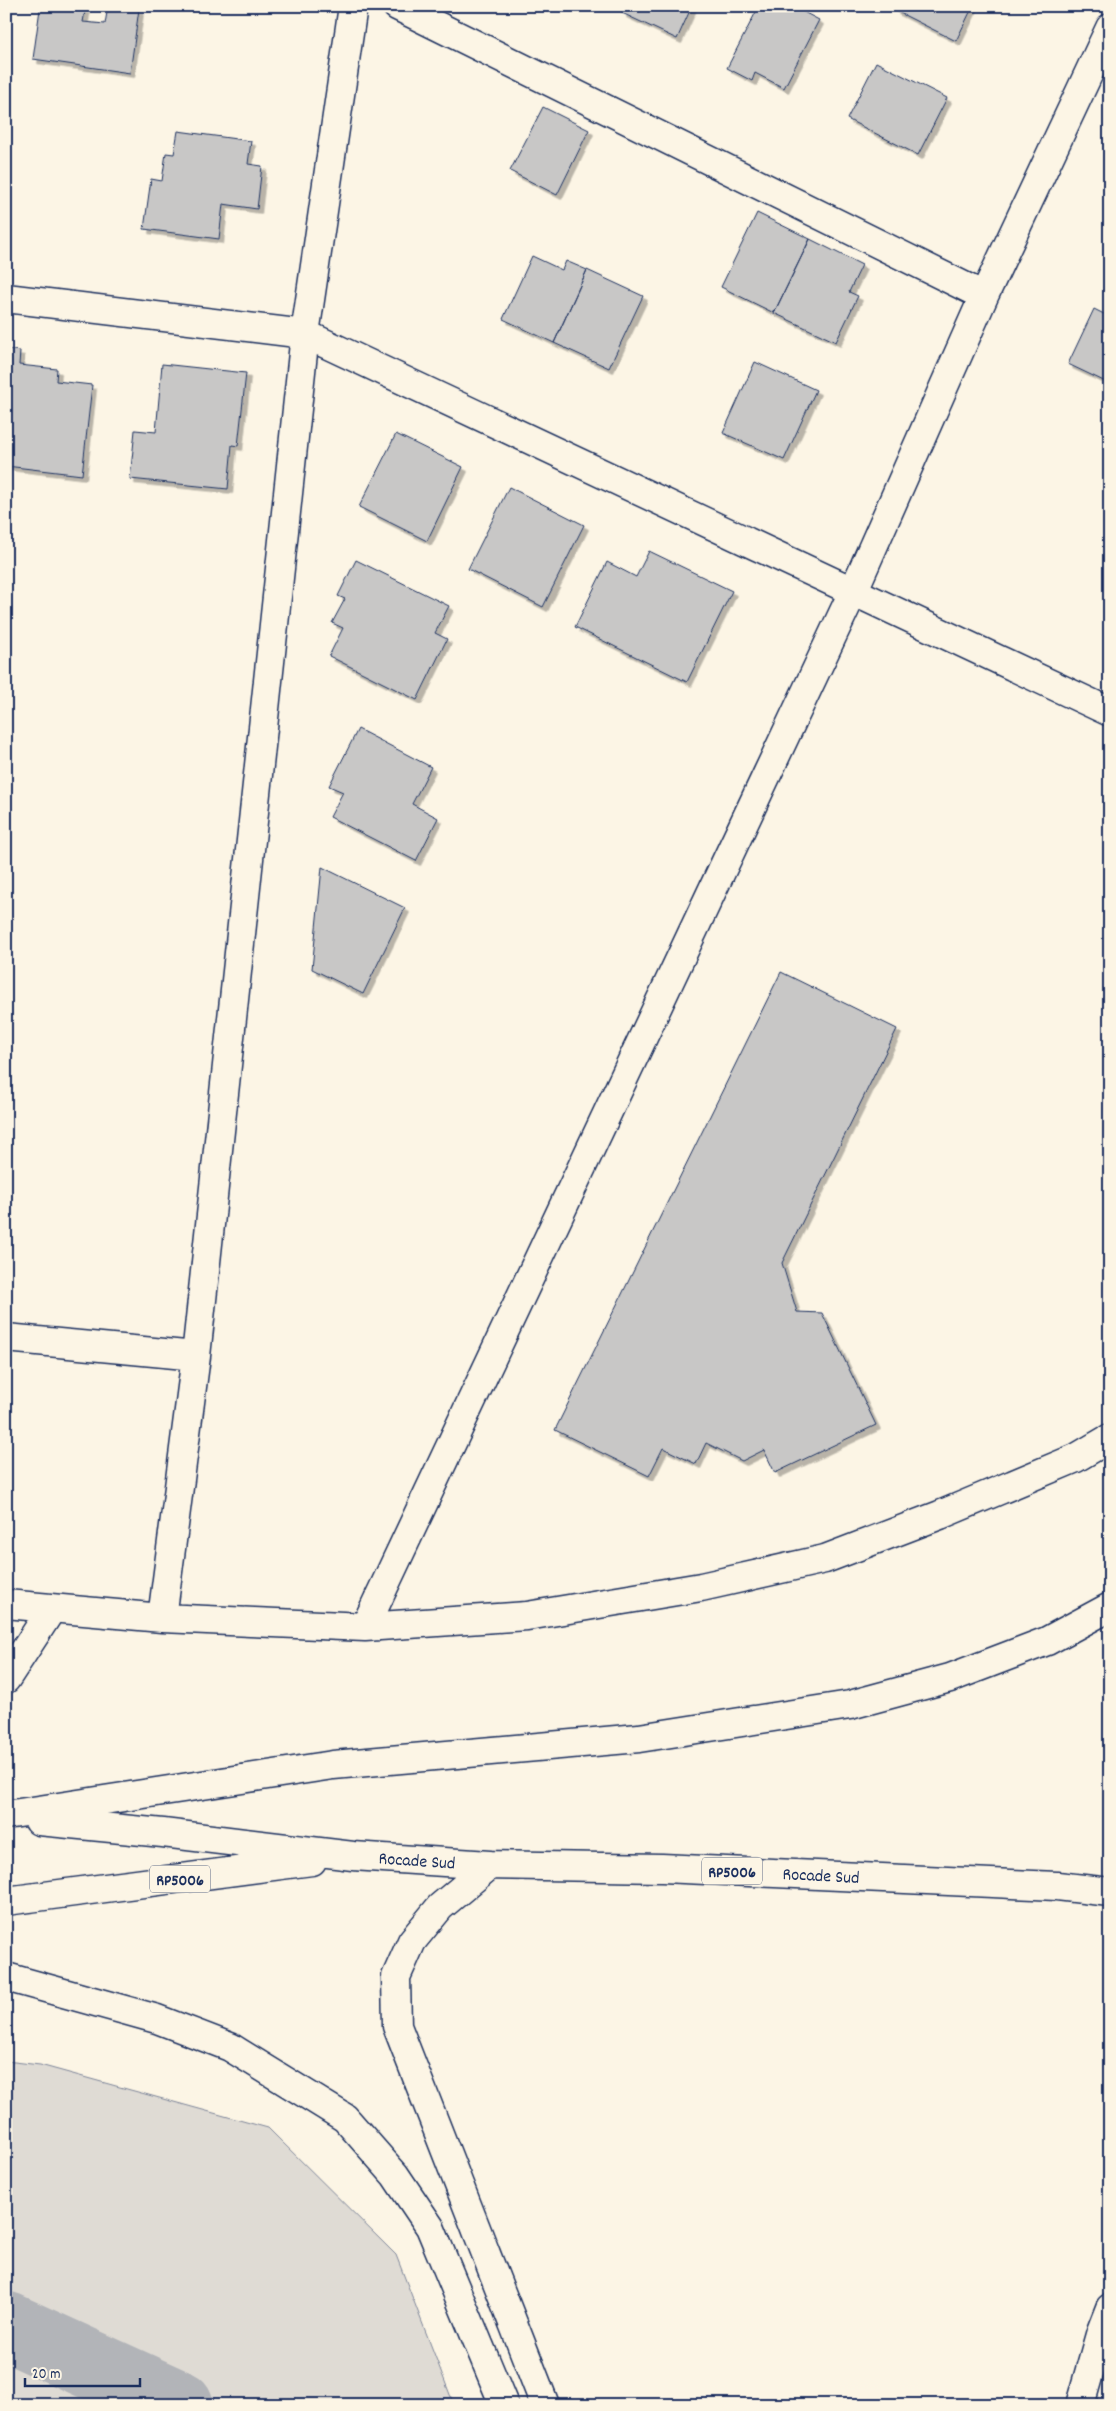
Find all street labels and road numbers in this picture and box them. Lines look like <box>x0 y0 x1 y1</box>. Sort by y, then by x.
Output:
street label: Rocade Sud <box>378 1847 456 1878</box>
road number: RP5006 <box>702 1858 762 1884</box>
street label: Rocade Sud <box>782 1863 860 1892</box>
road number: RP5006 <box>150 1866 210 1892</box>

